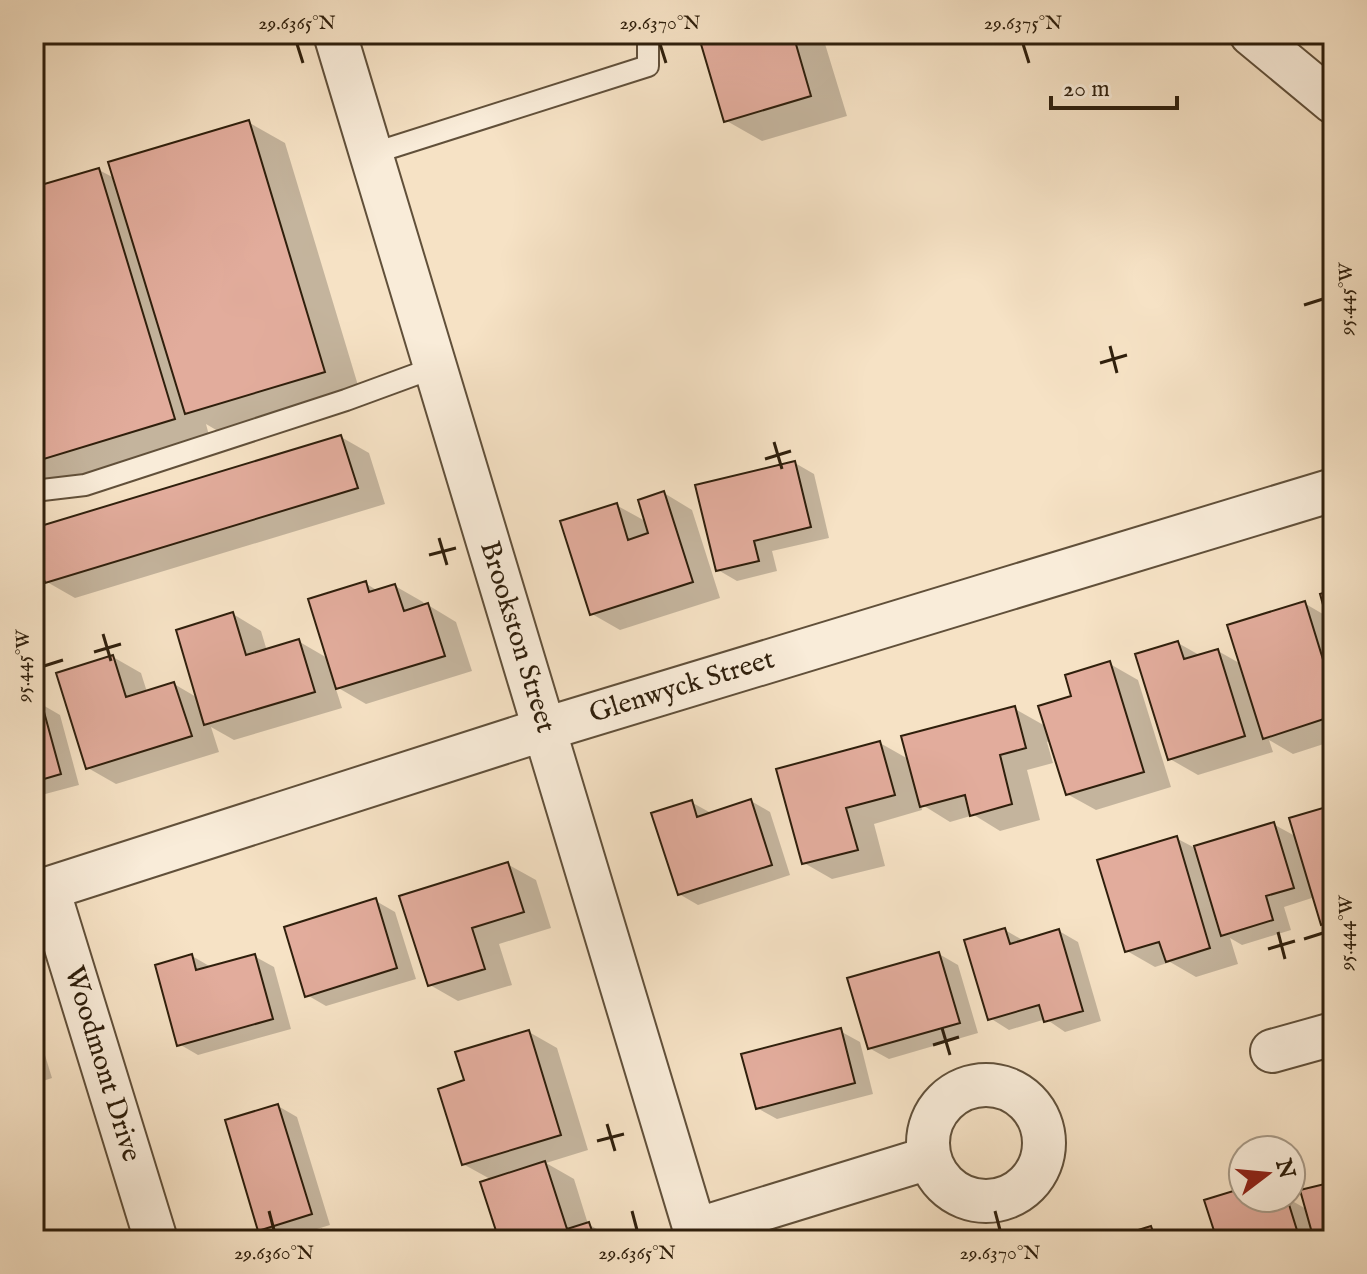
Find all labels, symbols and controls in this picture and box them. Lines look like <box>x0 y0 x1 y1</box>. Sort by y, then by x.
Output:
text: 29.6365°N <box>258 11 336 36</box>
text: 29.6370°N <box>619 11 701 36</box>
text: 29.6375°N <box>984 11 1062 36</box>
scale bar <box>1051 60 1177 110</box>
text: 20 m <box>1063 74 1110 105</box>
text: 95.445°W <box>1334 262 1359 336</box>
street label: Brookston Street <box>471 537 563 738</box>
text: 95.445°W <box>11 629 36 703</box>
street label: Glenwyck Street <box>585 642 779 732</box>
text: 95.444°W <box>1334 894 1359 972</box>
street label: Woodmont Drive <box>56 962 148 1166</box>
north arrow <box>1227 1134 1307 1214</box>
text: N <box>1268 1155 1300 1182</box>
text: 29.6360°N <box>234 1241 314 1266</box>
text: 29.6365°N <box>598 1241 676 1266</box>
text: 29.6370°N <box>959 1241 1041 1266</box>

